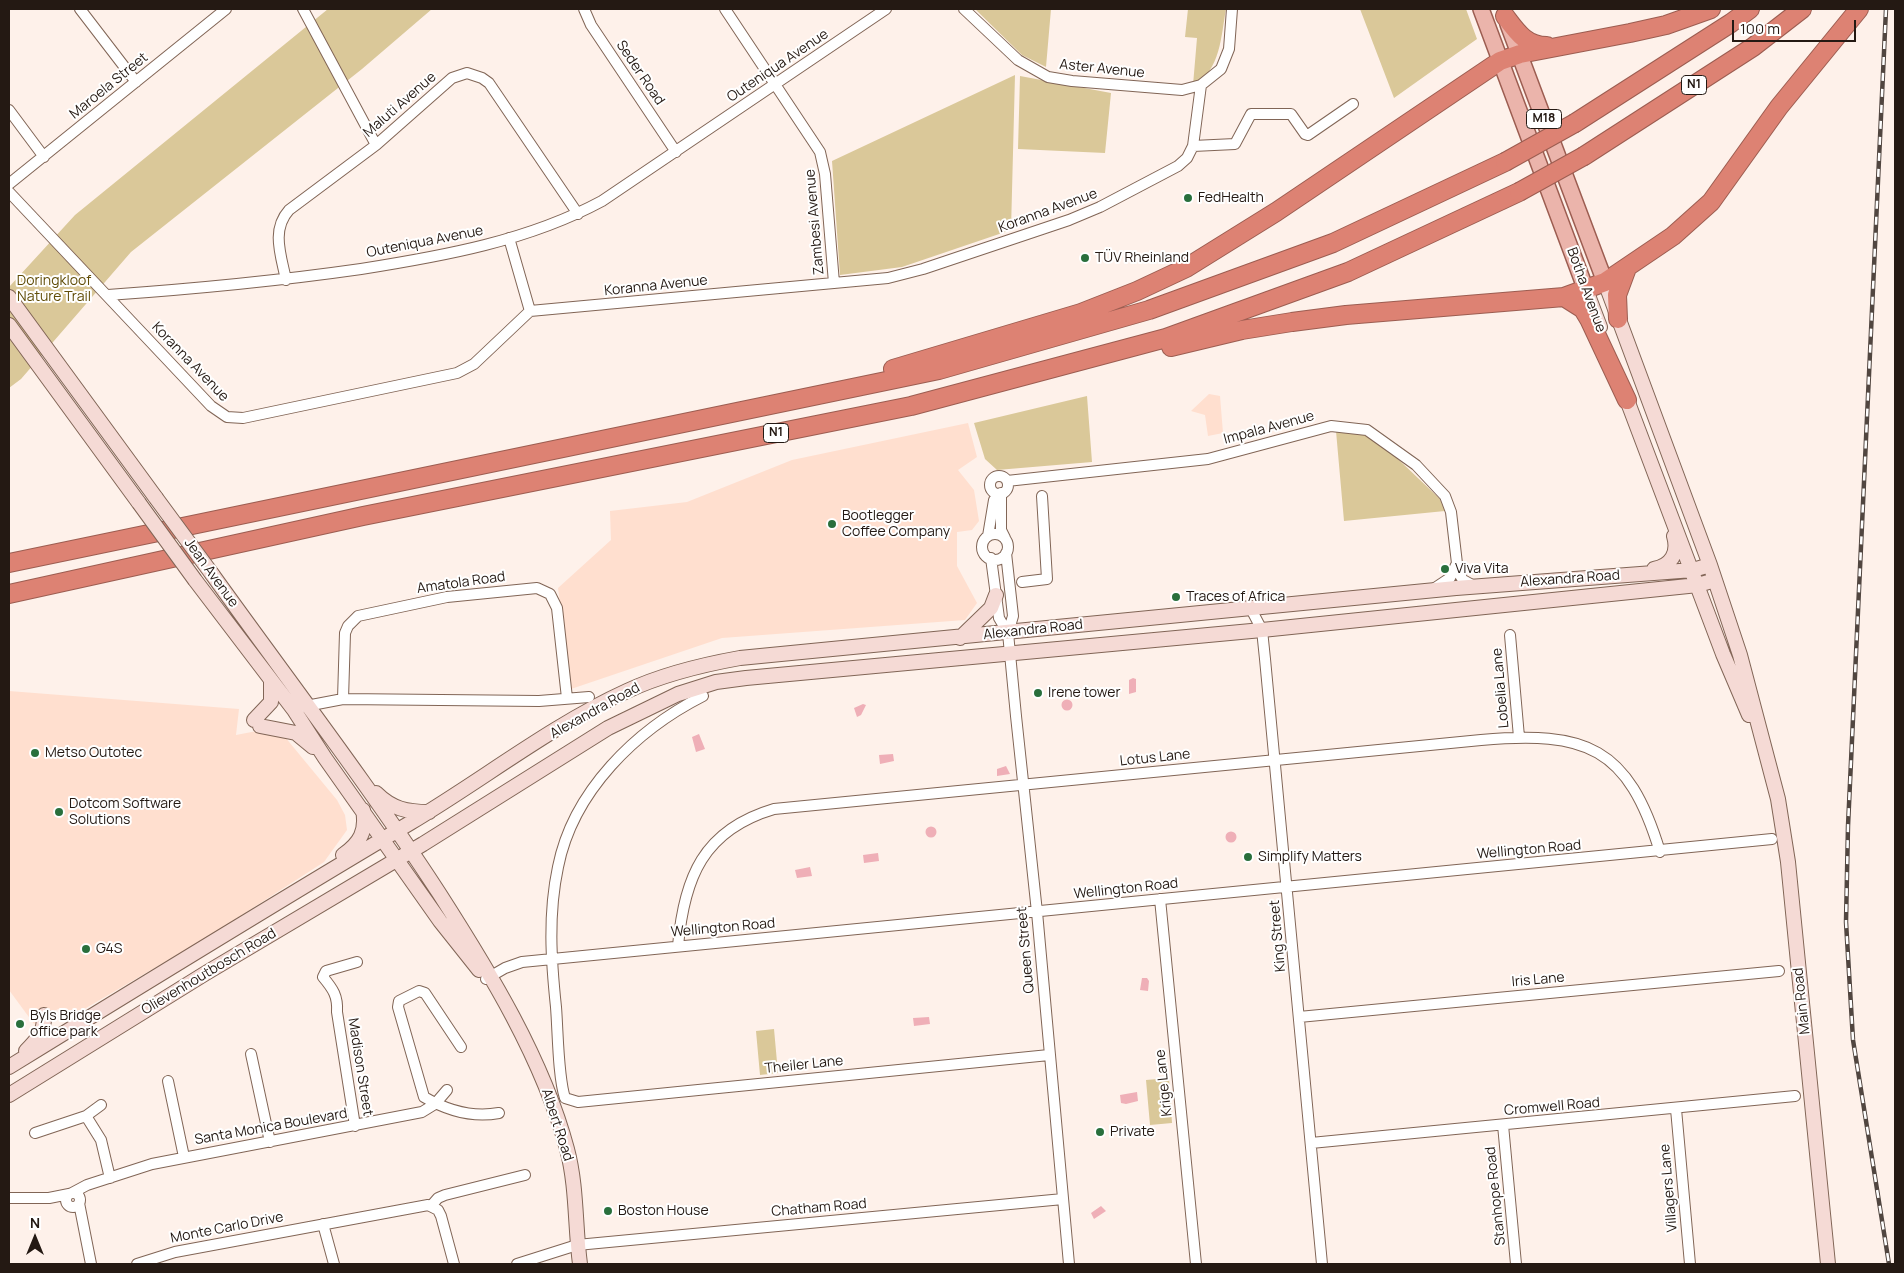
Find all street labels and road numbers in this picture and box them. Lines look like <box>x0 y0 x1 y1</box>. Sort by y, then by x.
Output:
street label: Outeniqua Avenue <box>724 26 832 106</box>
street label: Seder Road <box>612 37 668 109</box>
street label: Maroela Street <box>66 49 152 123</box>
street label: Aster Avenue <box>1059 56 1145 82</box>
street label: Maluti Avenue <box>360 69 440 141</box>
road number: N1 <box>1682 76 1706 94</box>
road number: M18 <box>1526 110 1562 128</box>
street label: Zambesi Avenue <box>802 168 828 276</box>
street label: Koranna Avenue <box>996 185 1100 237</box>
street label: Outeniqua Avenue <box>365 222 485 262</box>
street label: Botha Avenue <box>1563 245 1609 335</box>
street label: Koranna Avenue <box>604 272 708 300</box>
street label: Koranna Avenue <box>148 319 232 405</box>
street label: Impala Avenue <box>1222 408 1316 448</box>
road number: N1 <box>764 423 788 442</box>
street label: Jean Avenue <box>180 535 242 611</box>
street label: Alexandra Road <box>1520 567 1620 591</box>
street label: Amatola Road <box>416 568 506 598</box>
street label: Alexandra Road <box>982 616 1084 644</box>
street label: Lobelia Lane <box>1489 647 1513 729</box>
street label: Alexandra Road <box>547 679 643 743</box>
street label: Lotus Lane <box>1119 746 1191 770</box>
street label: Wellington Road <box>1476 837 1582 863</box>
street label: Wellington Road <box>1073 875 1179 903</box>
street label: King Street <box>1266 899 1290 973</box>
street label: Queen Street <box>1014 906 1038 994</box>
street label: Wellington Road <box>670 915 776 941</box>
street label: Olievenhoutbosch Road <box>139 925 279 1019</box>
street label: Main Road <box>1790 967 1814 1035</box>
street label: Iris Lane <box>1511 969 1565 991</box>
street label: Madison Street <box>344 1017 376 1117</box>
street label: Krige Lane <box>1152 1049 1176 1117</box>
street label: Theiler Lane <box>764 1053 844 1077</box>
street label: Albert Road <box>537 1087 577 1163</box>
street label: Cromwell Road <box>1503 1094 1601 1120</box>
street label: Santa Monica Boulevard <box>193 1105 349 1149</box>
street label: Villagers Lane <box>1657 1143 1681 1233</box>
street label: Stanhope Road <box>1482 1146 1510 1246</box>
street label: Chatham Road <box>771 1195 867 1221</box>
street label: Monte Carlo Drive <box>169 1209 285 1247</box>

